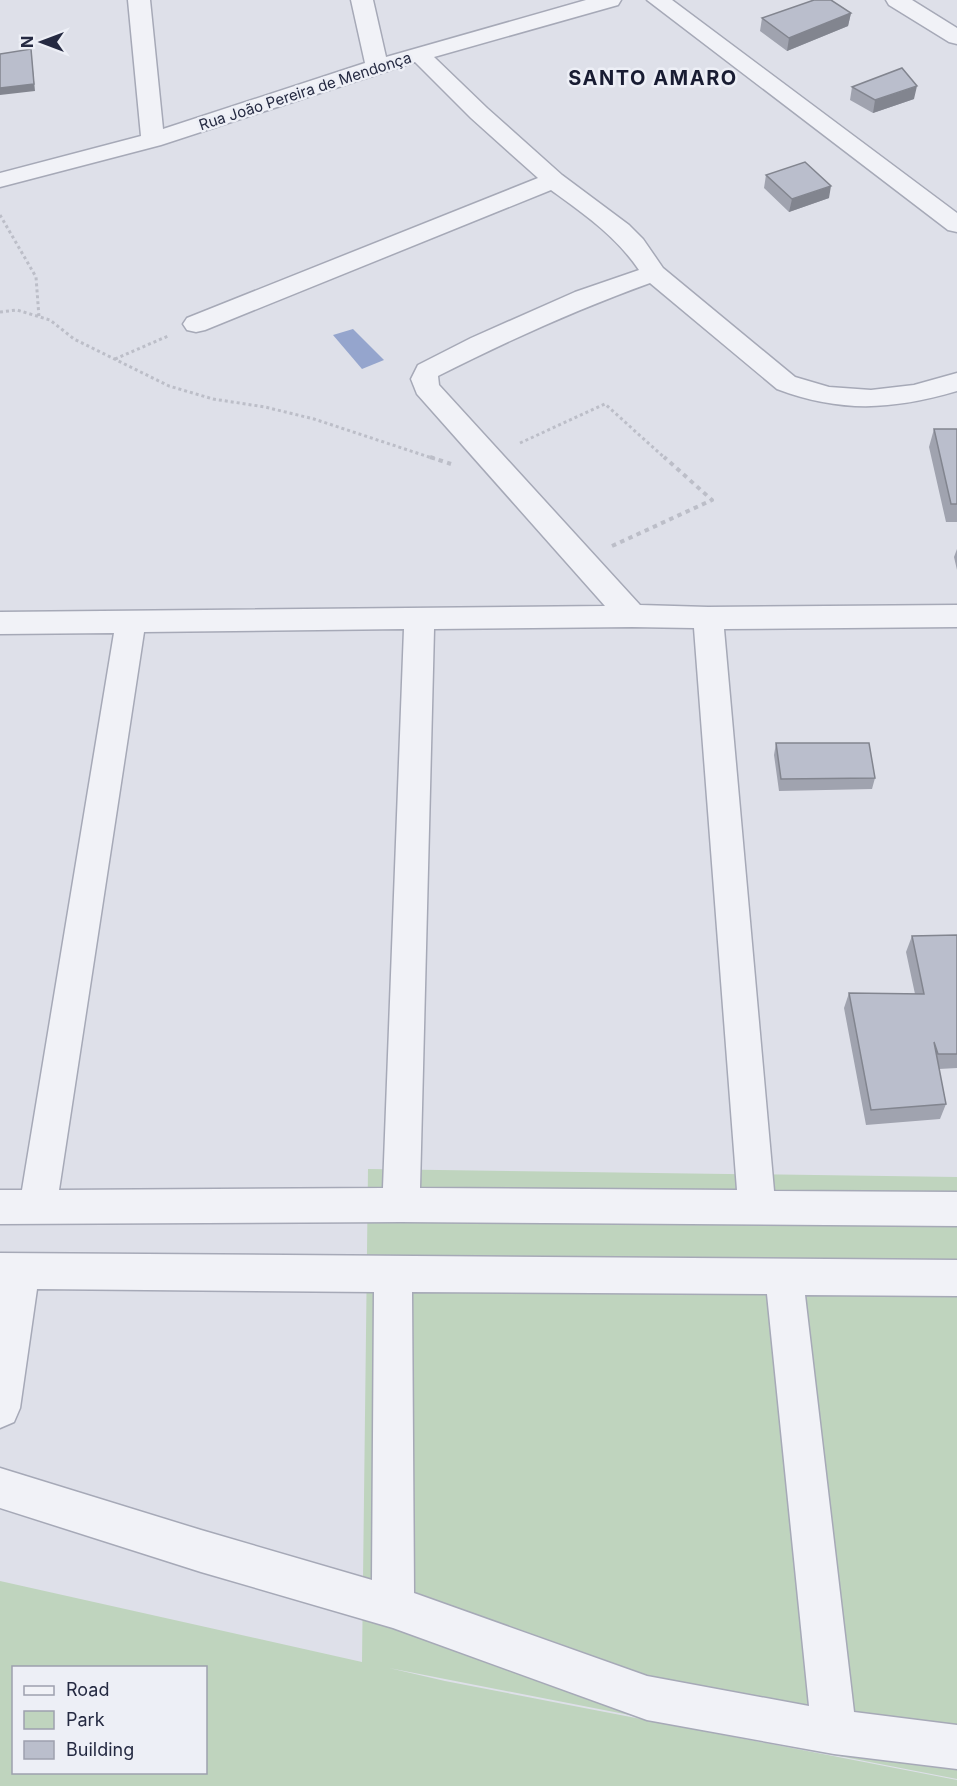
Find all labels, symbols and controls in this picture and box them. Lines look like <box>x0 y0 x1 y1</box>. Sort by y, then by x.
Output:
north arrow <box>12 12 72 72</box>
text: N <box>17 36 37 48</box>
street label: Rua João Pereira de Mendonça <box>196 48 414 134</box>
district label: SANTO AMARO <box>568 66 738 90</box>
legend <box>12 1666 207 1774</box>
text: Road <box>66 1679 109 1700</box>
text: Park <box>66 1709 105 1730</box>
text: Building <box>66 1739 134 1760</box>

